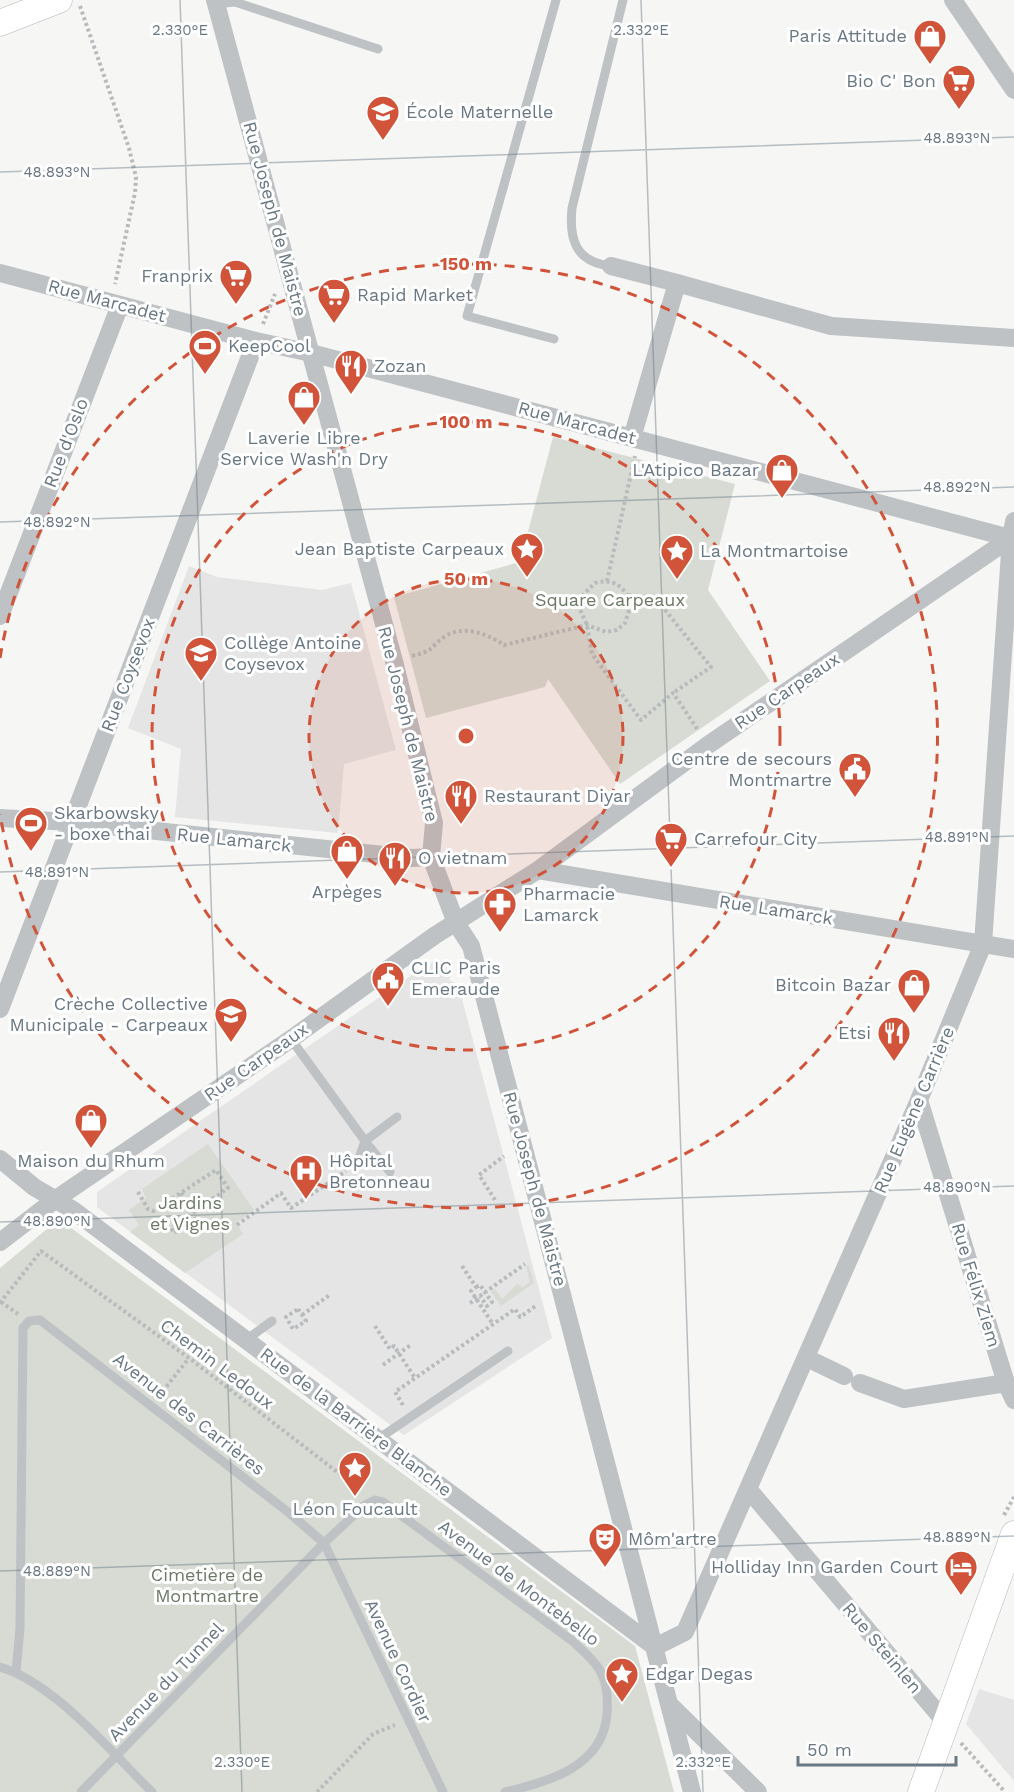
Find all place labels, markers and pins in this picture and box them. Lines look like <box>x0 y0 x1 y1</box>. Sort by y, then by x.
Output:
shop icon: Paris Attitude <box>912 18 948 65</box>
place label: Paris Attitude <box>789 25 907 46</box>
supermarket icon: Bio C' Bon <box>941 63 977 110</box>
place label: Bio C' Bon <box>846 70 936 91</box>
school or university icon: École Maternelle <box>365 94 401 141</box>
place label: École Maternelle <box>406 101 553 122</box>
supermarket icon: Franprix <box>218 258 254 305</box>
place label: Franprix <box>141 265 213 286</box>
supermarket icon: Rapid Market <box>316 277 352 324</box>
place label: Rapid Market <box>357 284 473 305</box>
sports icon: KeepCool <box>187 328 223 375</box>
place label: KeepCool <box>228 335 311 356</box>
restaurant icon: Zozan <box>333 348 369 395</box>
place label: Zozan <box>374 355 427 376</box>
shop icon: Laverie Libre Service Wash'n Dry <box>286 379 322 426</box>
place label: Laverie Libre Service Wash'n Dry <box>220 427 388 469</box>
shop icon: L'Atipico Bazar <box>764 452 800 499</box>
place label: L'Atipico Bazar <box>632 459 759 480</box>
place icon: Jean Baptiste Carpeaux <box>509 531 545 578</box>
place icon: La Montmartoise <box>659 533 695 580</box>
place label: Jean Baptiste Carpeaux <box>295 538 504 559</box>
place label: La Montmartoise <box>700 540 848 561</box>
place label: Collège Antoine Coysevox <box>224 632 361 674</box>
school or university icon: Collège Antoine Coysevox <box>183 635 219 682</box>
centre of rings <box>456 726 476 746</box>
place label: Centre de secours Montmartre <box>671 748 832 790</box>
public building icon: Centre de secours Montmartre <box>837 751 873 798</box>
restaurant icon: Restaurant Diyar <box>443 778 479 825</box>
place label: Restaurant Diyar <box>484 785 631 806</box>
place label: Skarbowsky - boxe thai <box>54 802 159 844</box>
sports icon: Skarbowsky - boxe thai <box>13 805 49 852</box>
supermarket icon: Carrefour City <box>653 821 689 868</box>
place label: Carrefour City <box>694 828 818 849</box>
shop icon: Arpèges <box>329 833 365 880</box>
restaurant icon: O vietnam <box>377 840 413 887</box>
place label: O vietnam <box>418 847 507 868</box>
place label: Arpèges <box>312 881 382 902</box>
place label: Pharmacie Lamarck <box>523 883 615 925</box>
pharmacy icon: Pharmacie Lamarck <box>482 886 518 933</box>
place label: CLIC Paris Emeraude <box>411 957 501 999</box>
public building icon: CLIC Paris Emeraude <box>370 960 406 1007</box>
shop icon: Bitcoin Bazar <box>896 967 932 1014</box>
place label: Bitcoin Bazar <box>775 974 891 995</box>
place label: Crèche Collective Municipale - Carpeaux <box>10 993 208 1035</box>
school or university icon: Crèche Collective Municipale - Carpeaux <box>213 996 249 1043</box>
restaurant icon: Etsi <box>876 1015 912 1062</box>
place label: Etsi <box>838 1022 871 1043</box>
shop icon: Maison du Rhum <box>73 1102 109 1149</box>
place label: Maison du Rhum <box>17 1150 165 1171</box>
place label: Hôpital Bretonneau <box>329 1150 430 1192</box>
hospital icon: Hôpital Bretonneau <box>288 1153 324 1200</box>
place icon: Léon Foucault <box>337 1450 373 1497</box>
place label: Léon Foucault <box>293 1498 418 1519</box>
theatre icon: Môm'artre <box>587 1521 623 1568</box>
place label: Môm'artre <box>628 1528 717 1549</box>
hotel icon: Holliday Inn Garden Court <box>943 1549 979 1596</box>
place label: Holliday Inn Garden Court <box>711 1556 938 1577</box>
place icon: Edgar Degas <box>604 1656 640 1703</box>
place label: Edgar Degas <box>645 1663 753 1684</box>

